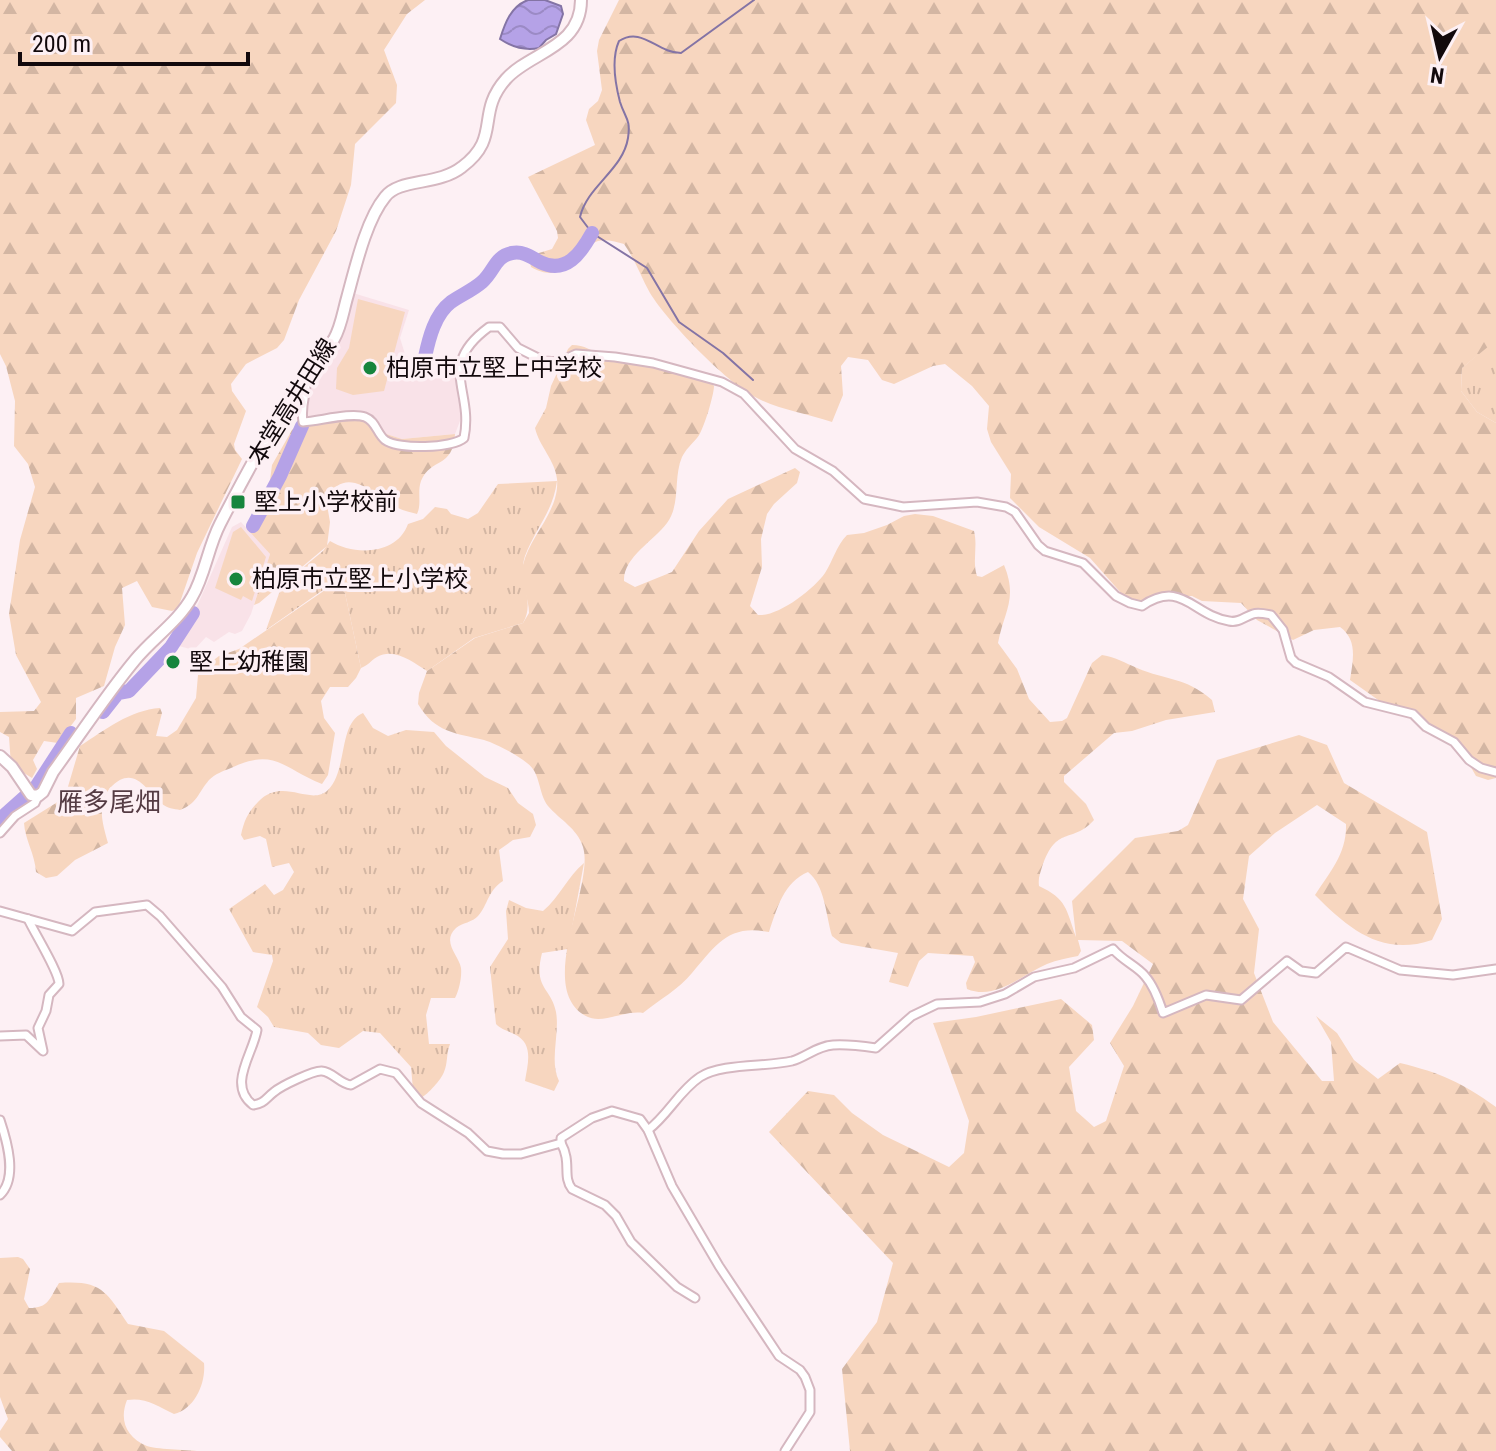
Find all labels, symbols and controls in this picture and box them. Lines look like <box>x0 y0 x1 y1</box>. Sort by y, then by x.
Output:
scale bar <box>20 16 248 66</box>
north arrow <box>1400 16 1480 96</box>
text: 200 m <box>32 30 91 58</box>
text: N <box>1429 62 1446 89</box>
street label: 本堂高井田線 <box>242 334 342 470</box>
place label: 柏原市立堅上中学校 <box>386 354 602 382</box>
marker: 柏原市立堅上中学校 <box>361 359 379 377</box>
place label: 堅上小学校前 <box>254 488 398 516</box>
marker: 堅上小学校前 <box>229 493 247 511</box>
place label: 柏原市立堅上小学校 <box>252 565 468 593</box>
marker: 柏原市立堅上小学校 <box>227 570 245 588</box>
place label: 堅上幼稚園 <box>189 648 309 676</box>
marker: 堅上幼稚園 <box>164 653 182 671</box>
district label: 雁多尾畑 <box>57 787 161 817</box>

